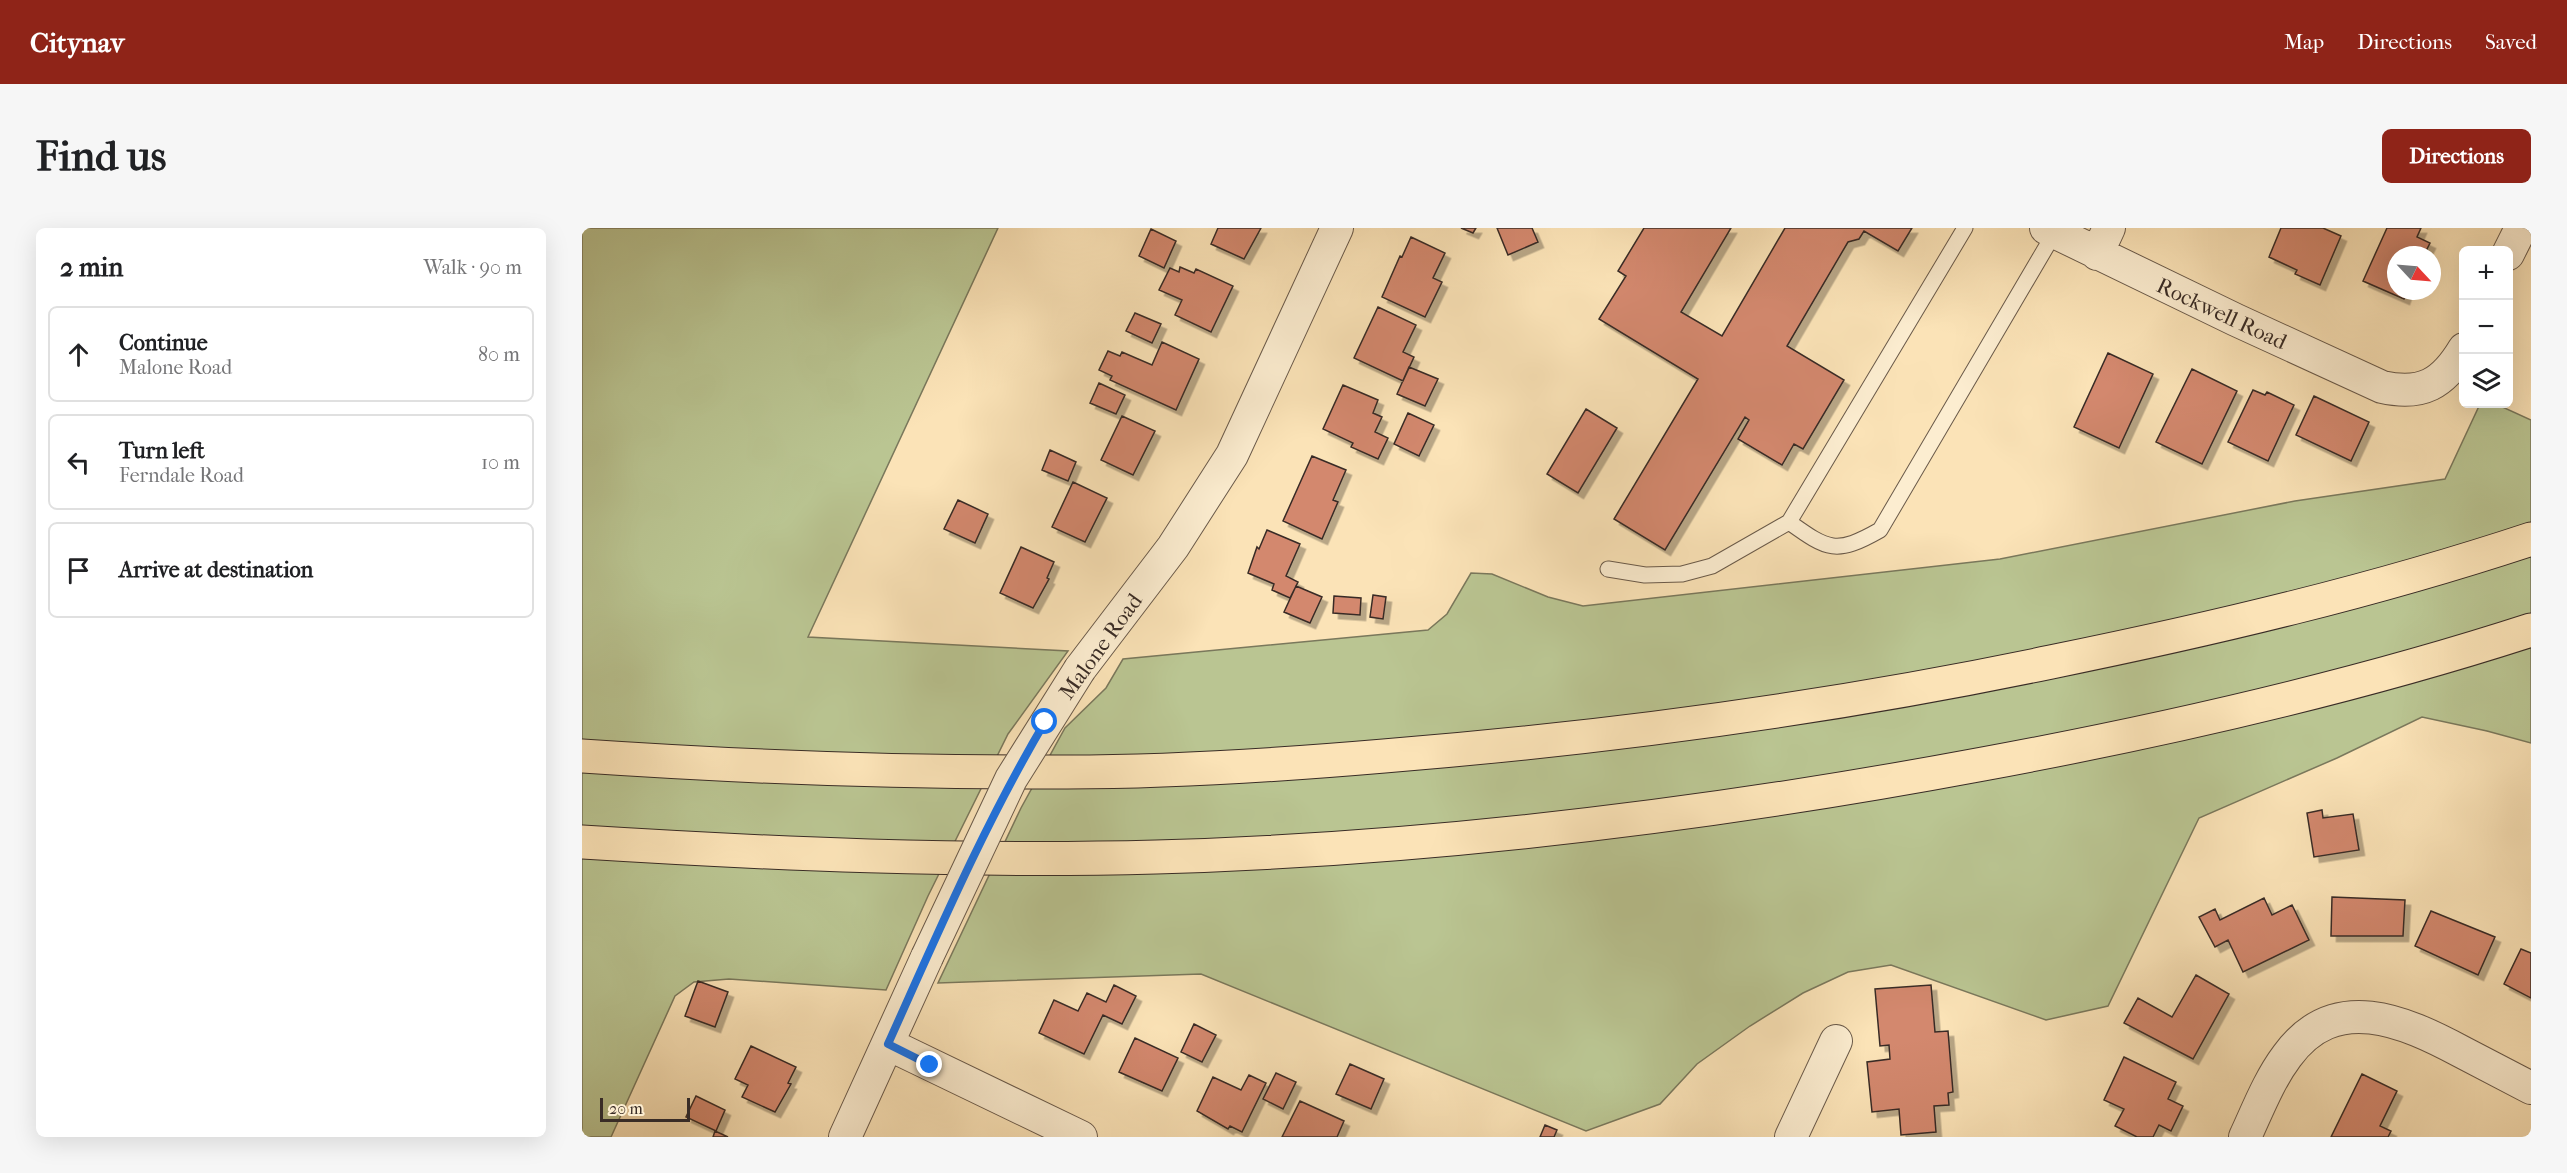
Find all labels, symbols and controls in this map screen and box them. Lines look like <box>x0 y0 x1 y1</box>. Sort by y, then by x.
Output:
text: Citynav <box>30 26 124 59</box>
text: Map <box>2284 30 2324 54</box>
text: Directions <box>2357 30 2452 54</box>
text: Saved <box>2485 30 2537 54</box>
button: Directions <box>2382 129 2531 183</box>
text: Find us <box>36 132 166 181</box>
north arrow <box>2387 246 2441 300</box>
map controls <box>2459 246 2513 408</box>
button: + <box>2459 246 2513 300</box>
text: 2 min <box>60 252 123 283</box>
text: Walk · 90 m <box>424 256 522 279</box>
street label: Rockwell Road <box>2152 272 2292 356</box>
button: − <box>2459 300 2513 354</box>
text: Continue <box>119 330 208 356</box>
icon: ahead <box>62 338 95 371</box>
text: 80 m <box>478 343 520 366</box>
button: layers <box>2459 354 2513 408</box>
text: Malone Road <box>119 356 232 379</box>
text: Turn left <box>119 438 205 464</box>
icon: left <box>62 446 95 479</box>
text: 10 m <box>481 451 520 474</box>
text: Ferndale Road <box>119 464 244 487</box>
icon: arrive <box>62 554 95 587</box>
text: Arrive at destination <box>119 557 313 583</box>
street label: Malone Road <box>1054 588 1149 705</box>
route start <box>1031 708 1057 734</box>
route end <box>916 1051 942 1077</box>
scale bar <box>600 1095 690 1122</box>
text: 20 m <box>609 1099 643 1118</box>

